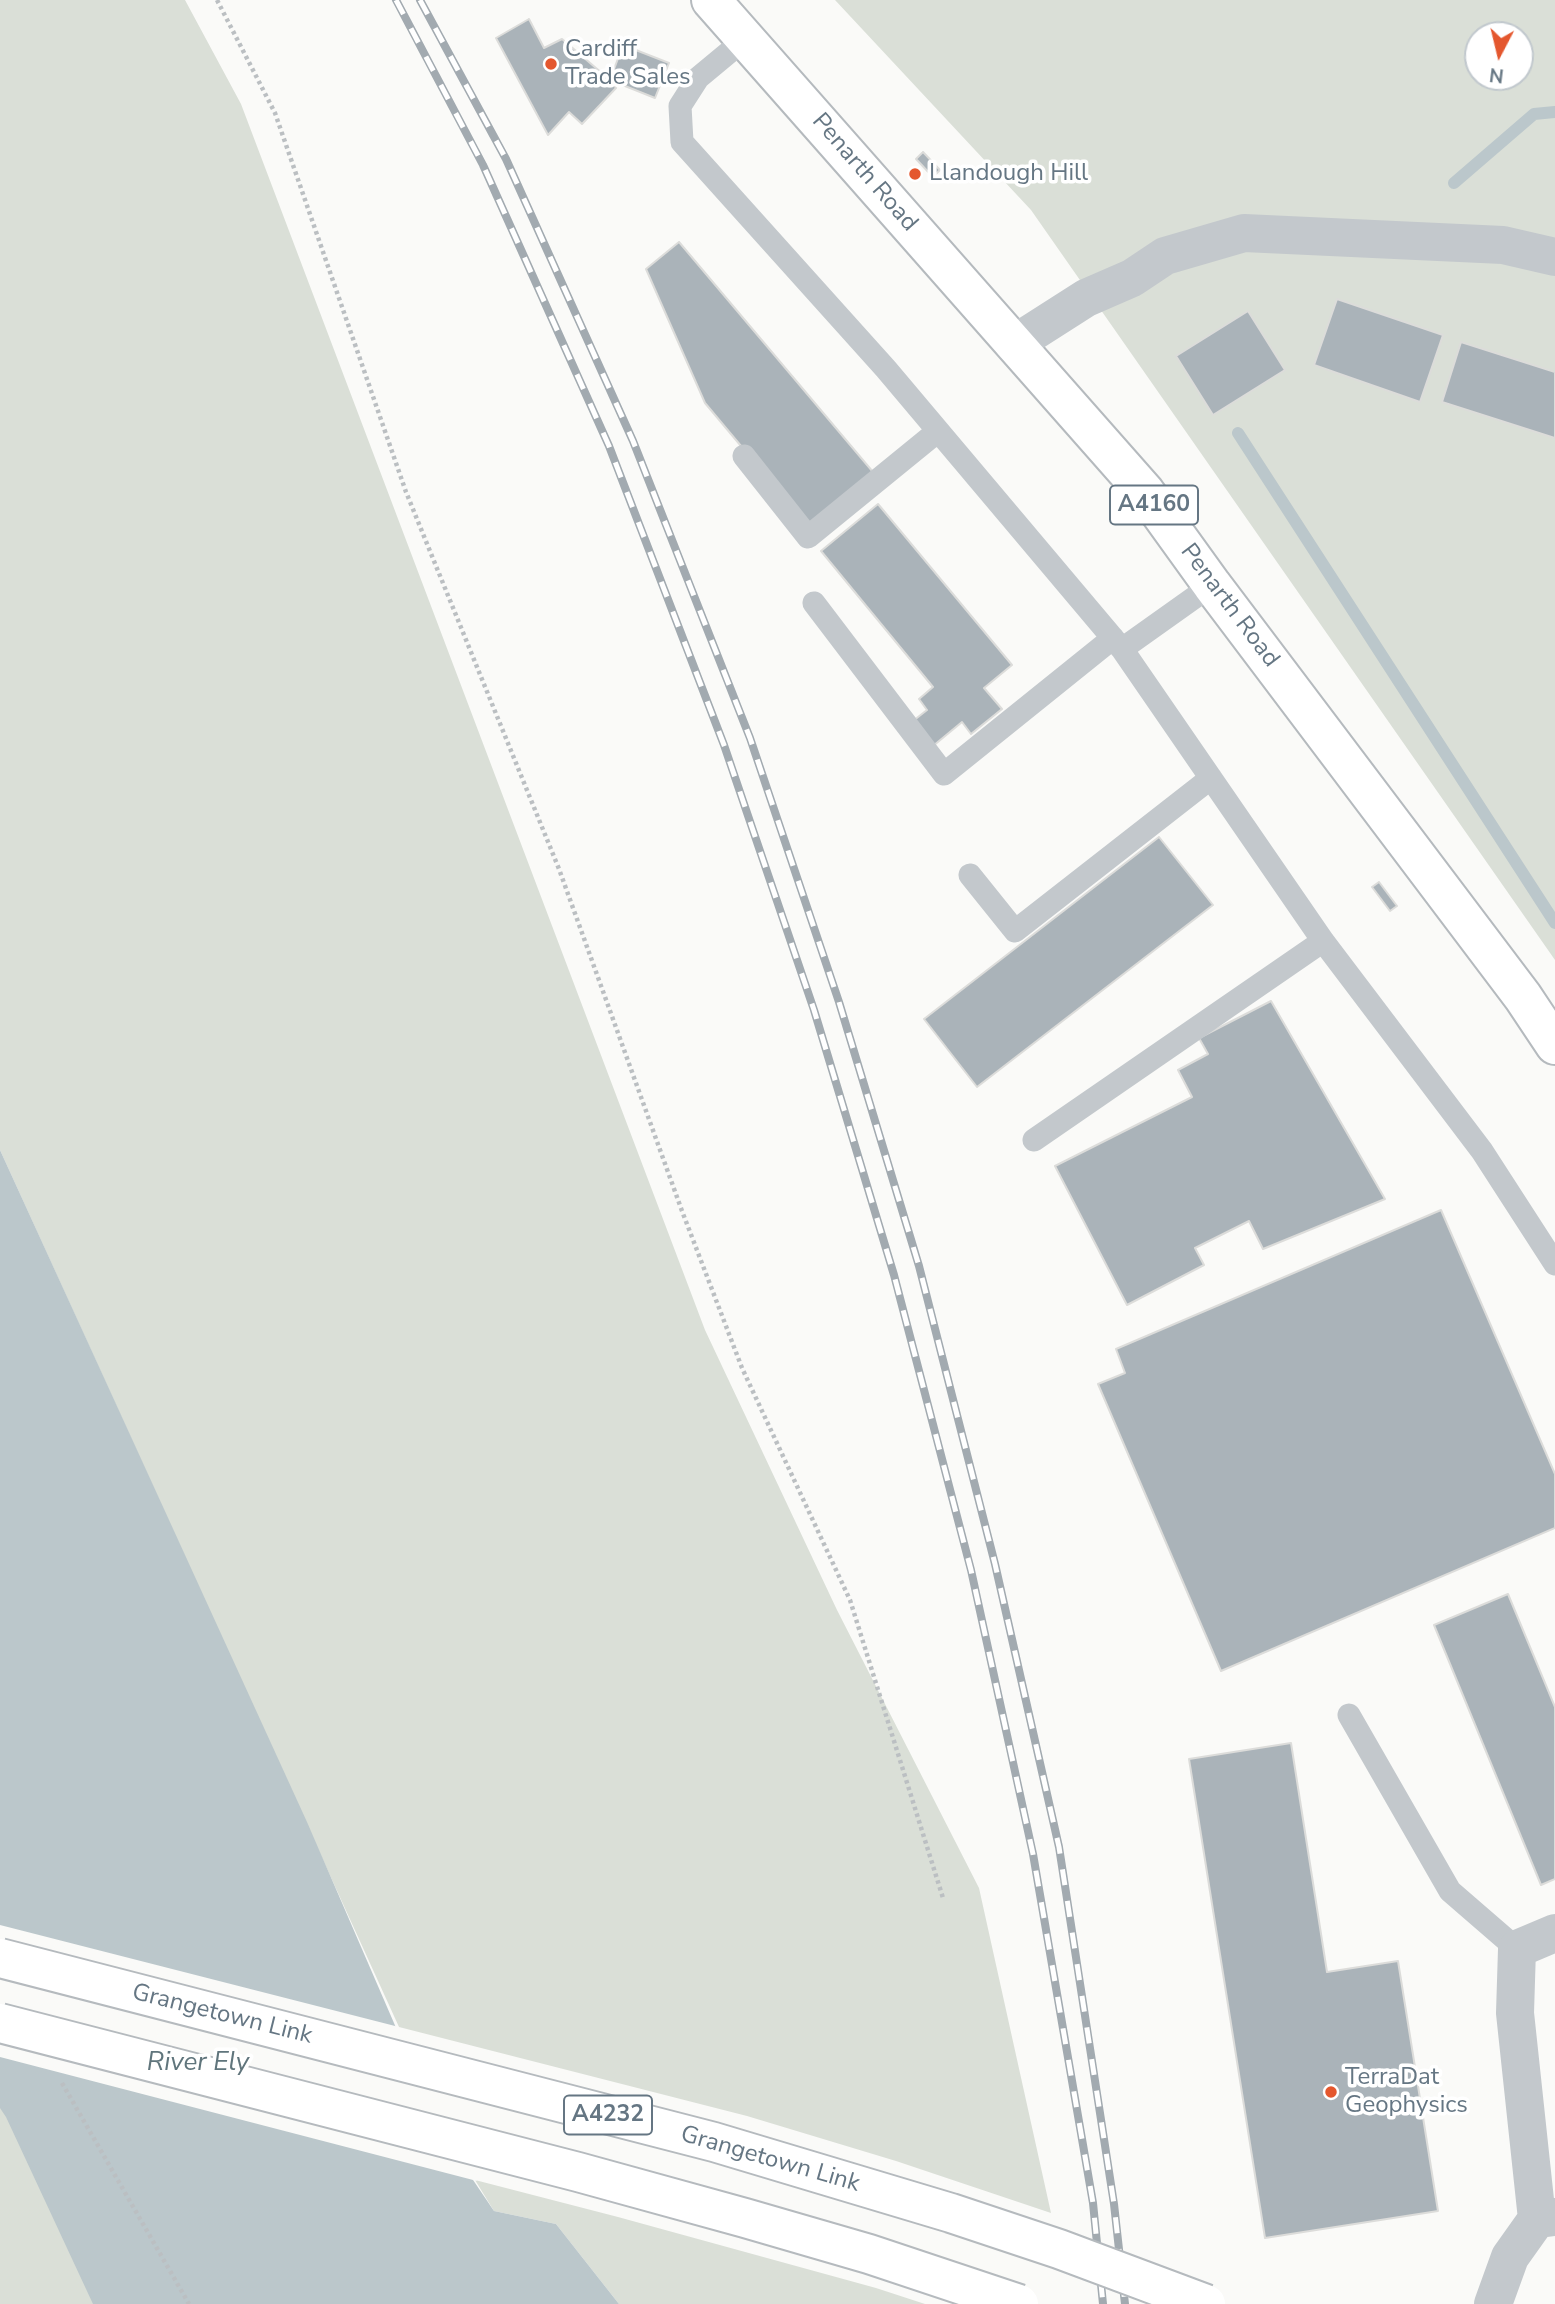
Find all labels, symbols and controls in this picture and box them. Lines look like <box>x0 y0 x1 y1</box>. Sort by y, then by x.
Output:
north arrow <box>1464 21 1534 91</box>
place label: Cardiff Trade Sales <box>565 36 691 92</box>
marker: Cardiff Trade Sales <box>543 56 559 72</box>
text: N <box>1488 61 1505 89</box>
street label: Penarth Road <box>805 108 923 238</box>
place label: Llandough Hill <box>929 160 1088 188</box>
marker: Llandough Hill <box>907 166 923 182</box>
road number: A4160 <box>1110 485 1198 524</box>
street label: Penarth Road <box>1173 539 1285 673</box>
street label: Grangetown Link <box>129 1979 315 2051</box>
water label: River Ely <box>147 2048 249 2080</box>
place label: TerraDat Geophysics <box>1345 2064 1468 2120</box>
marker: TerraDat Geophysics <box>1323 2084 1339 2100</box>
road number: A4232 <box>564 2096 652 2134</box>
street label: Grangetown Link <box>677 2121 863 2199</box>

